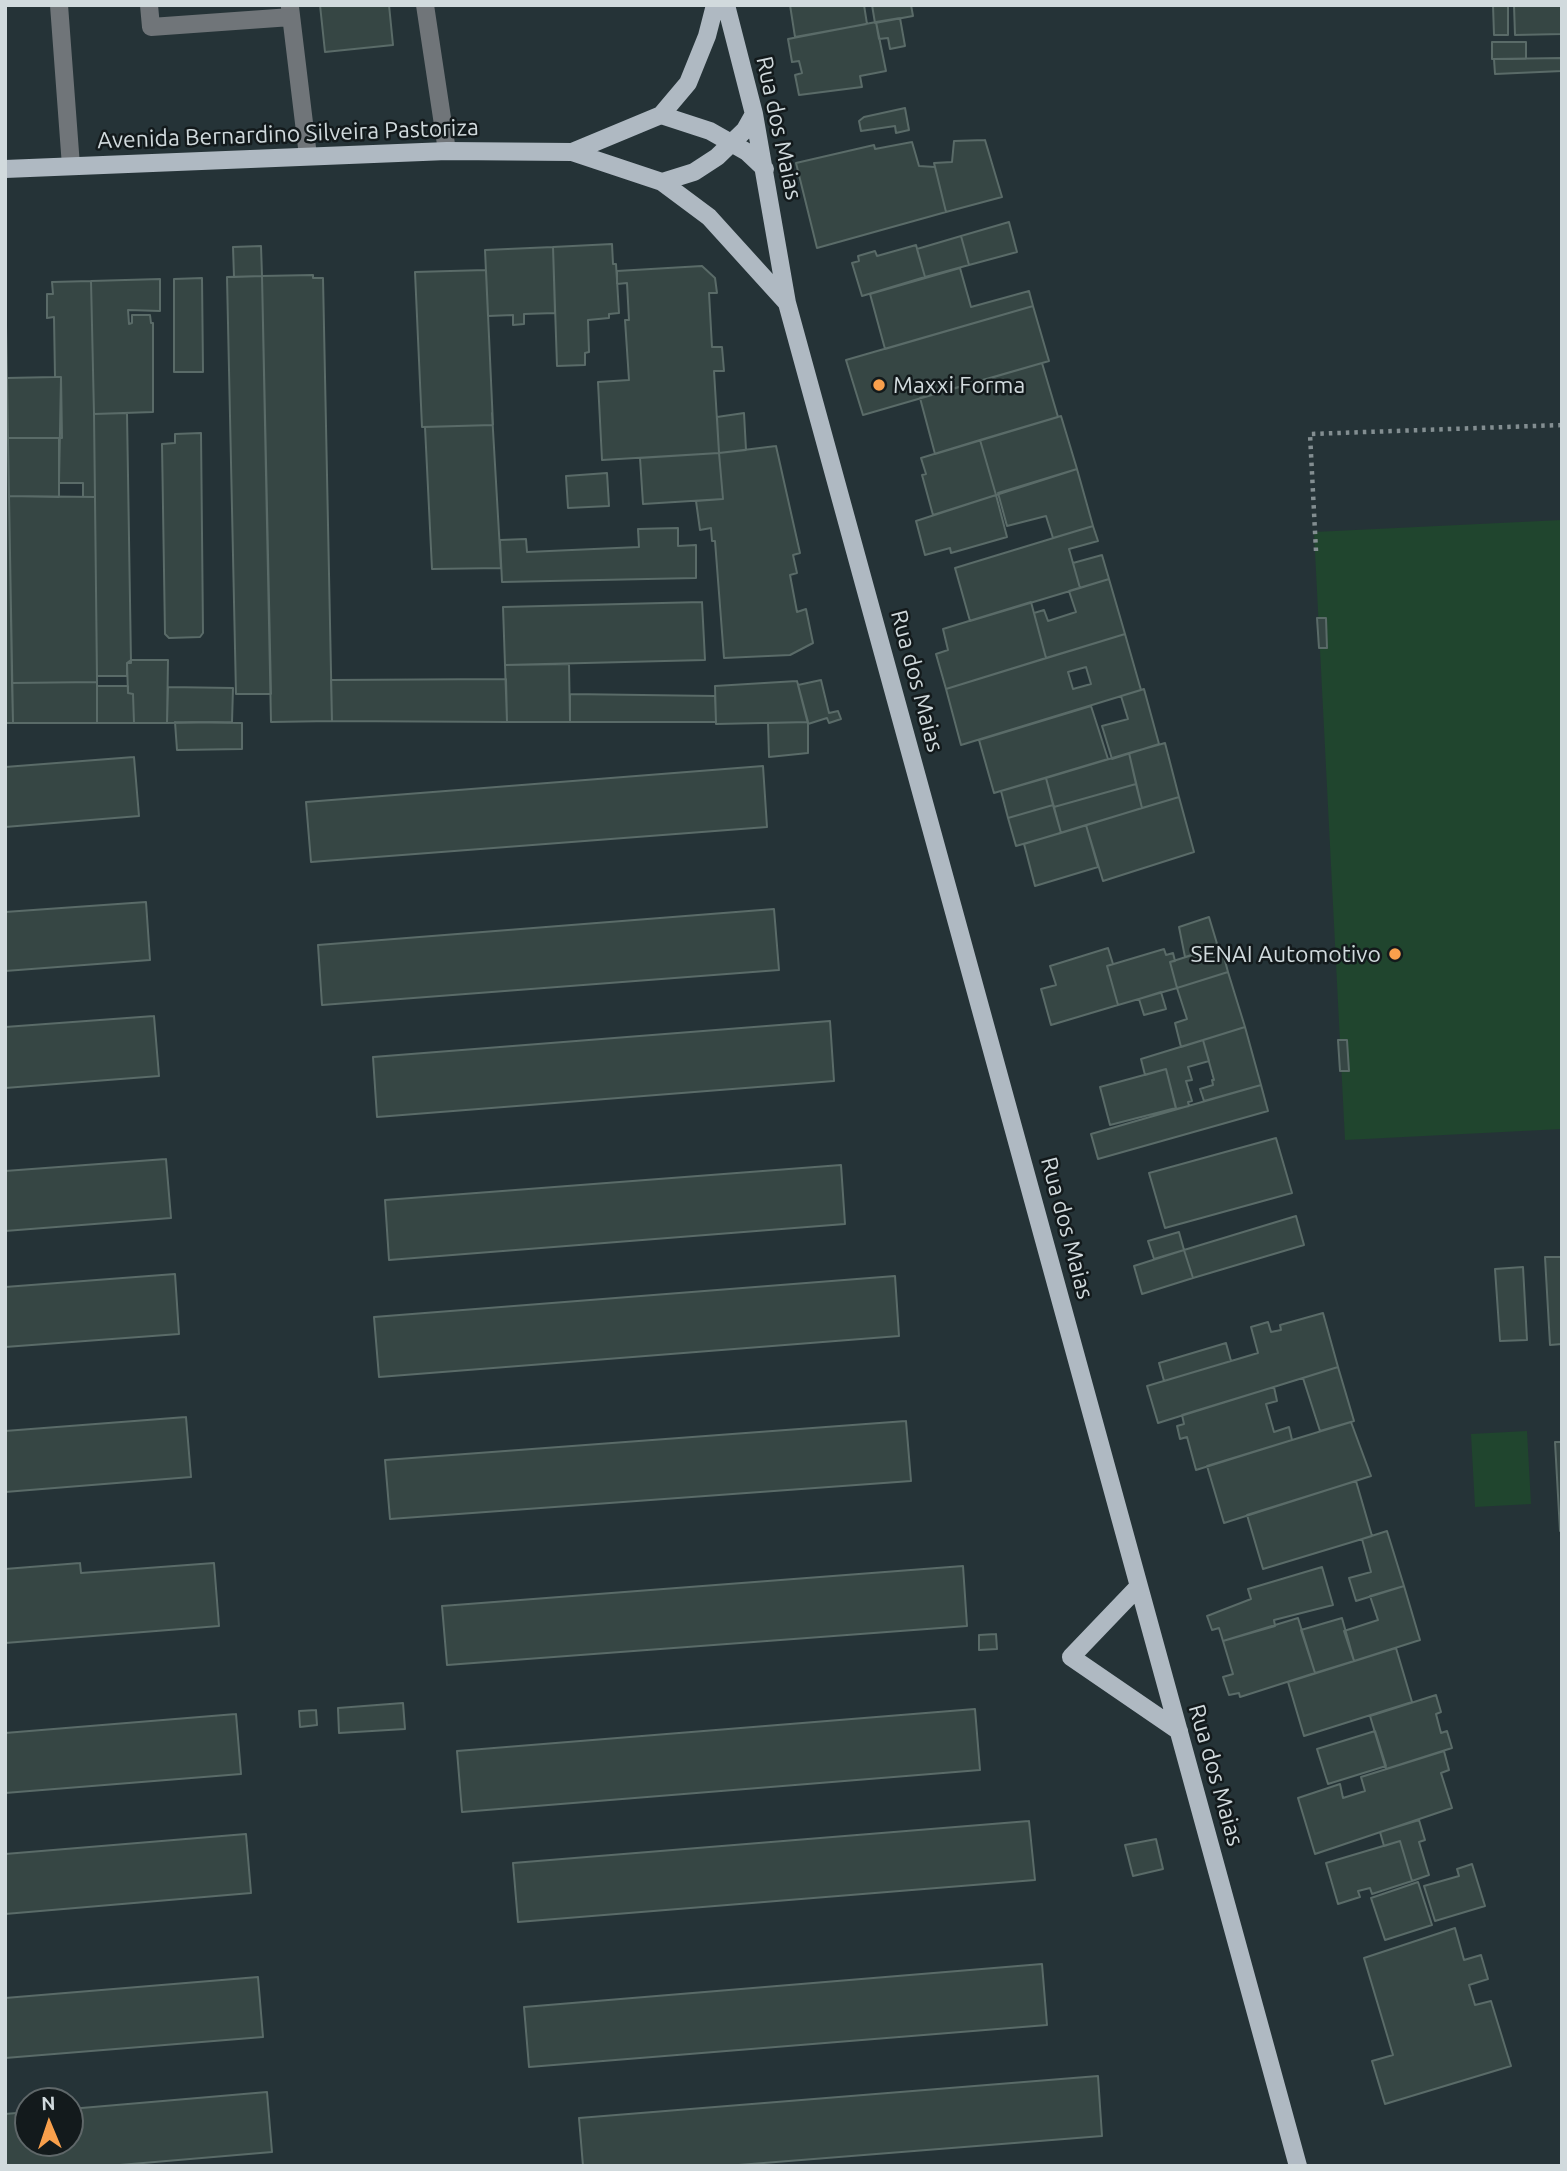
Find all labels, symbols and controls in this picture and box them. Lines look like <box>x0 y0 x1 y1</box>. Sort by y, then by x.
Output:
street label: Rua dos Maias <box>750 54 808 202</box>
street label: Avenida Bernardino Silveira Pastoriza <box>97 114 479 154</box>
place label: Maxxi Forma <box>893 371 1025 399</box>
marker: Maxxi Forma <box>871 377 887 393</box>
street label: Rua dos Maias <box>885 607 949 755</box>
place label: SENAI Automotivo <box>1190 940 1381 968</box>
marker: SENAI Automotivo <box>1387 946 1403 962</box>
street label: Rua dos Maias <box>1035 1154 1099 1302</box>
street label: Rua dos Maias <box>1183 1701 1249 1849</box>
north arrow <box>14 2087 84 2157</box>
text: N <box>41 2092 56 2114</box>

